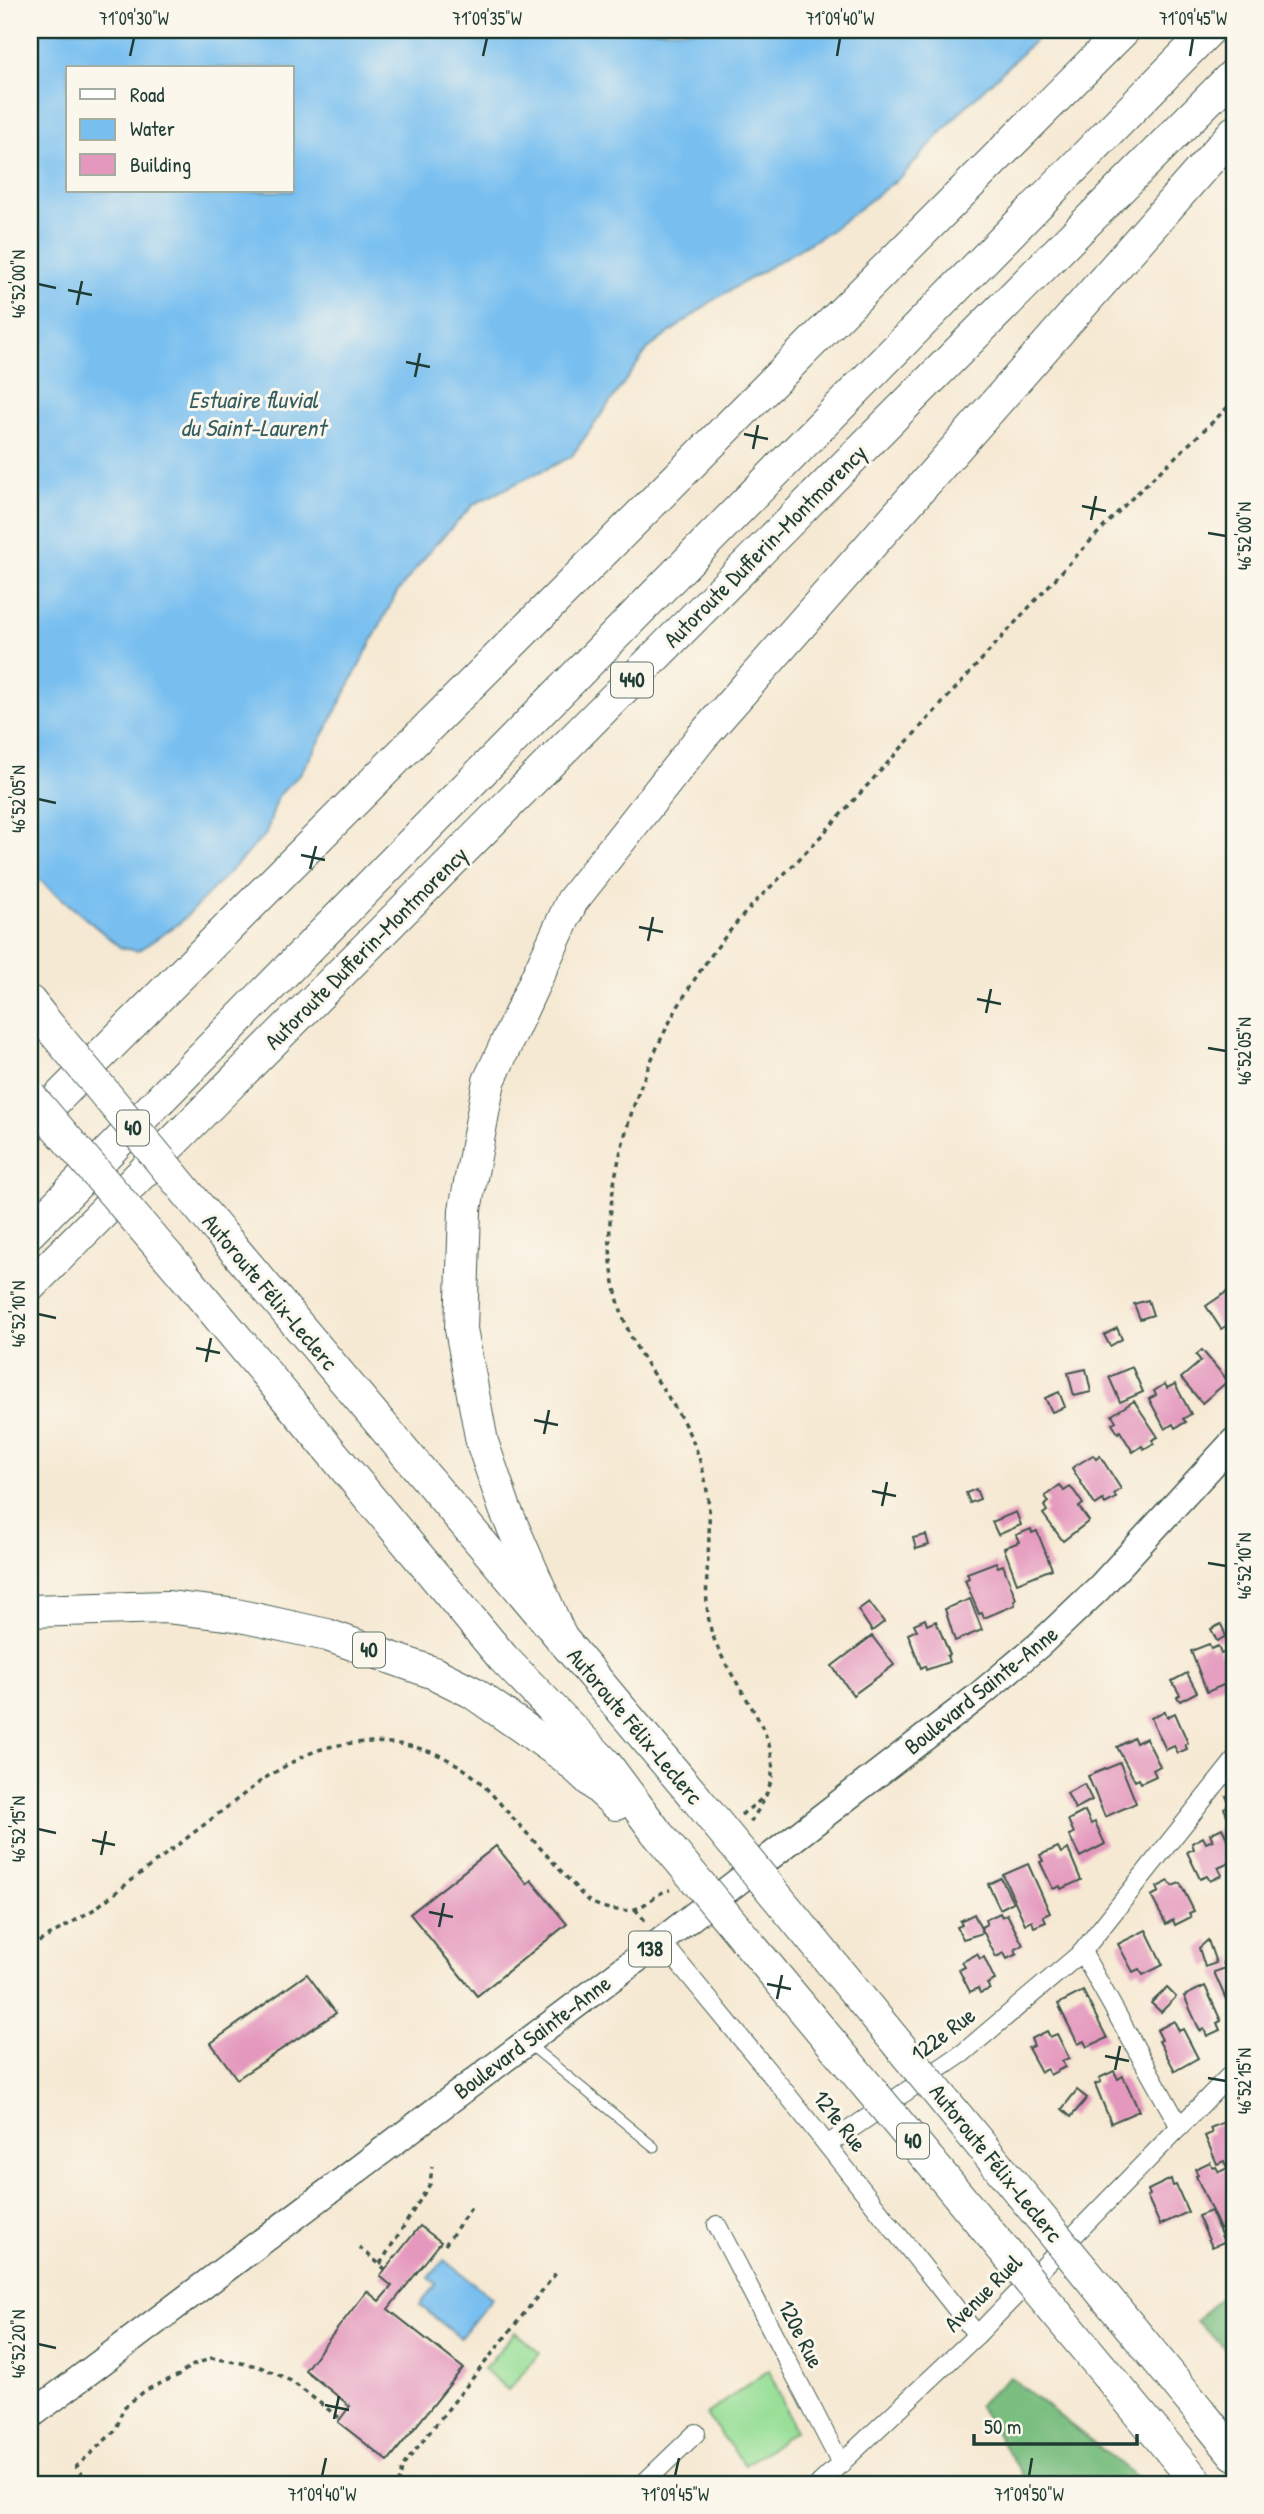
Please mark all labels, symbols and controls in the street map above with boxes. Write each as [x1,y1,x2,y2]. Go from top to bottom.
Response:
text: 71°09'30"W [99,6,169,31]
text: 71°09'35"W [452,6,522,31]
text: 71°09'40"W [806,6,874,31]
text: 71°09'45"W [1159,6,1227,31]
legend [66,66,294,192]
text: Road [130,80,164,109]
text: Water [130,114,175,143]
text: Building [130,150,191,179]
text: 46°52'00"N [6,250,31,318]
water label: Estuaire fluvial du Saint-Laurent [181,383,329,443]
street label: Autoroute Dufferin-Montmorency [656,437,873,654]
text: 46°52'00"N [1232,502,1257,570]
road number: 440 [611,662,653,698]
text: 46°52'05"N [6,765,31,833]
street label: Autoroute Dufferin-Montmorency [257,839,474,1056]
text: 46°52'05"N [1232,1017,1257,1085]
road number: 40 [117,1110,149,1146]
street label: Autoroute Félix-Leclerc [196,1207,345,1377]
text: 46°52'10"N [6,1281,31,1347]
text: 46°52'10"N [1232,1533,1257,1599]
street label: Boulevard Sainte-Anne [897,1618,1064,1761]
road number: 40 [353,1632,385,1668]
street label: Autoroute Félix-Leclerc [561,1641,710,1811]
text: 46°52'15"N [6,1796,31,1862]
road number: 138 [629,1932,671,1966]
street label: Boulevard Sainte-Anne [447,1967,617,2106]
street label: 122e Rue [904,1999,981,2068]
text: 46°52'15"N [1232,2048,1257,2114]
street label: Autoroute Félix-Leclerc [923,2077,1070,2249]
street label: 121e Rue [806,2083,874,2158]
road number: 40 [897,2124,929,2158]
street label: Avenue Ruel [937,2246,1029,2338]
street label: 120e Rue [771,2294,832,2373]
text: 46°52'20"N [6,2310,31,2378]
scale bar [974,2402,1136,2446]
text: 50 m [984,2412,1021,2441]
text: 71°09'40"W [288,2482,356,2507]
text: 71°09'45"W [641,2482,709,2507]
text: 71°09'50"W [994,2482,1064,2507]

